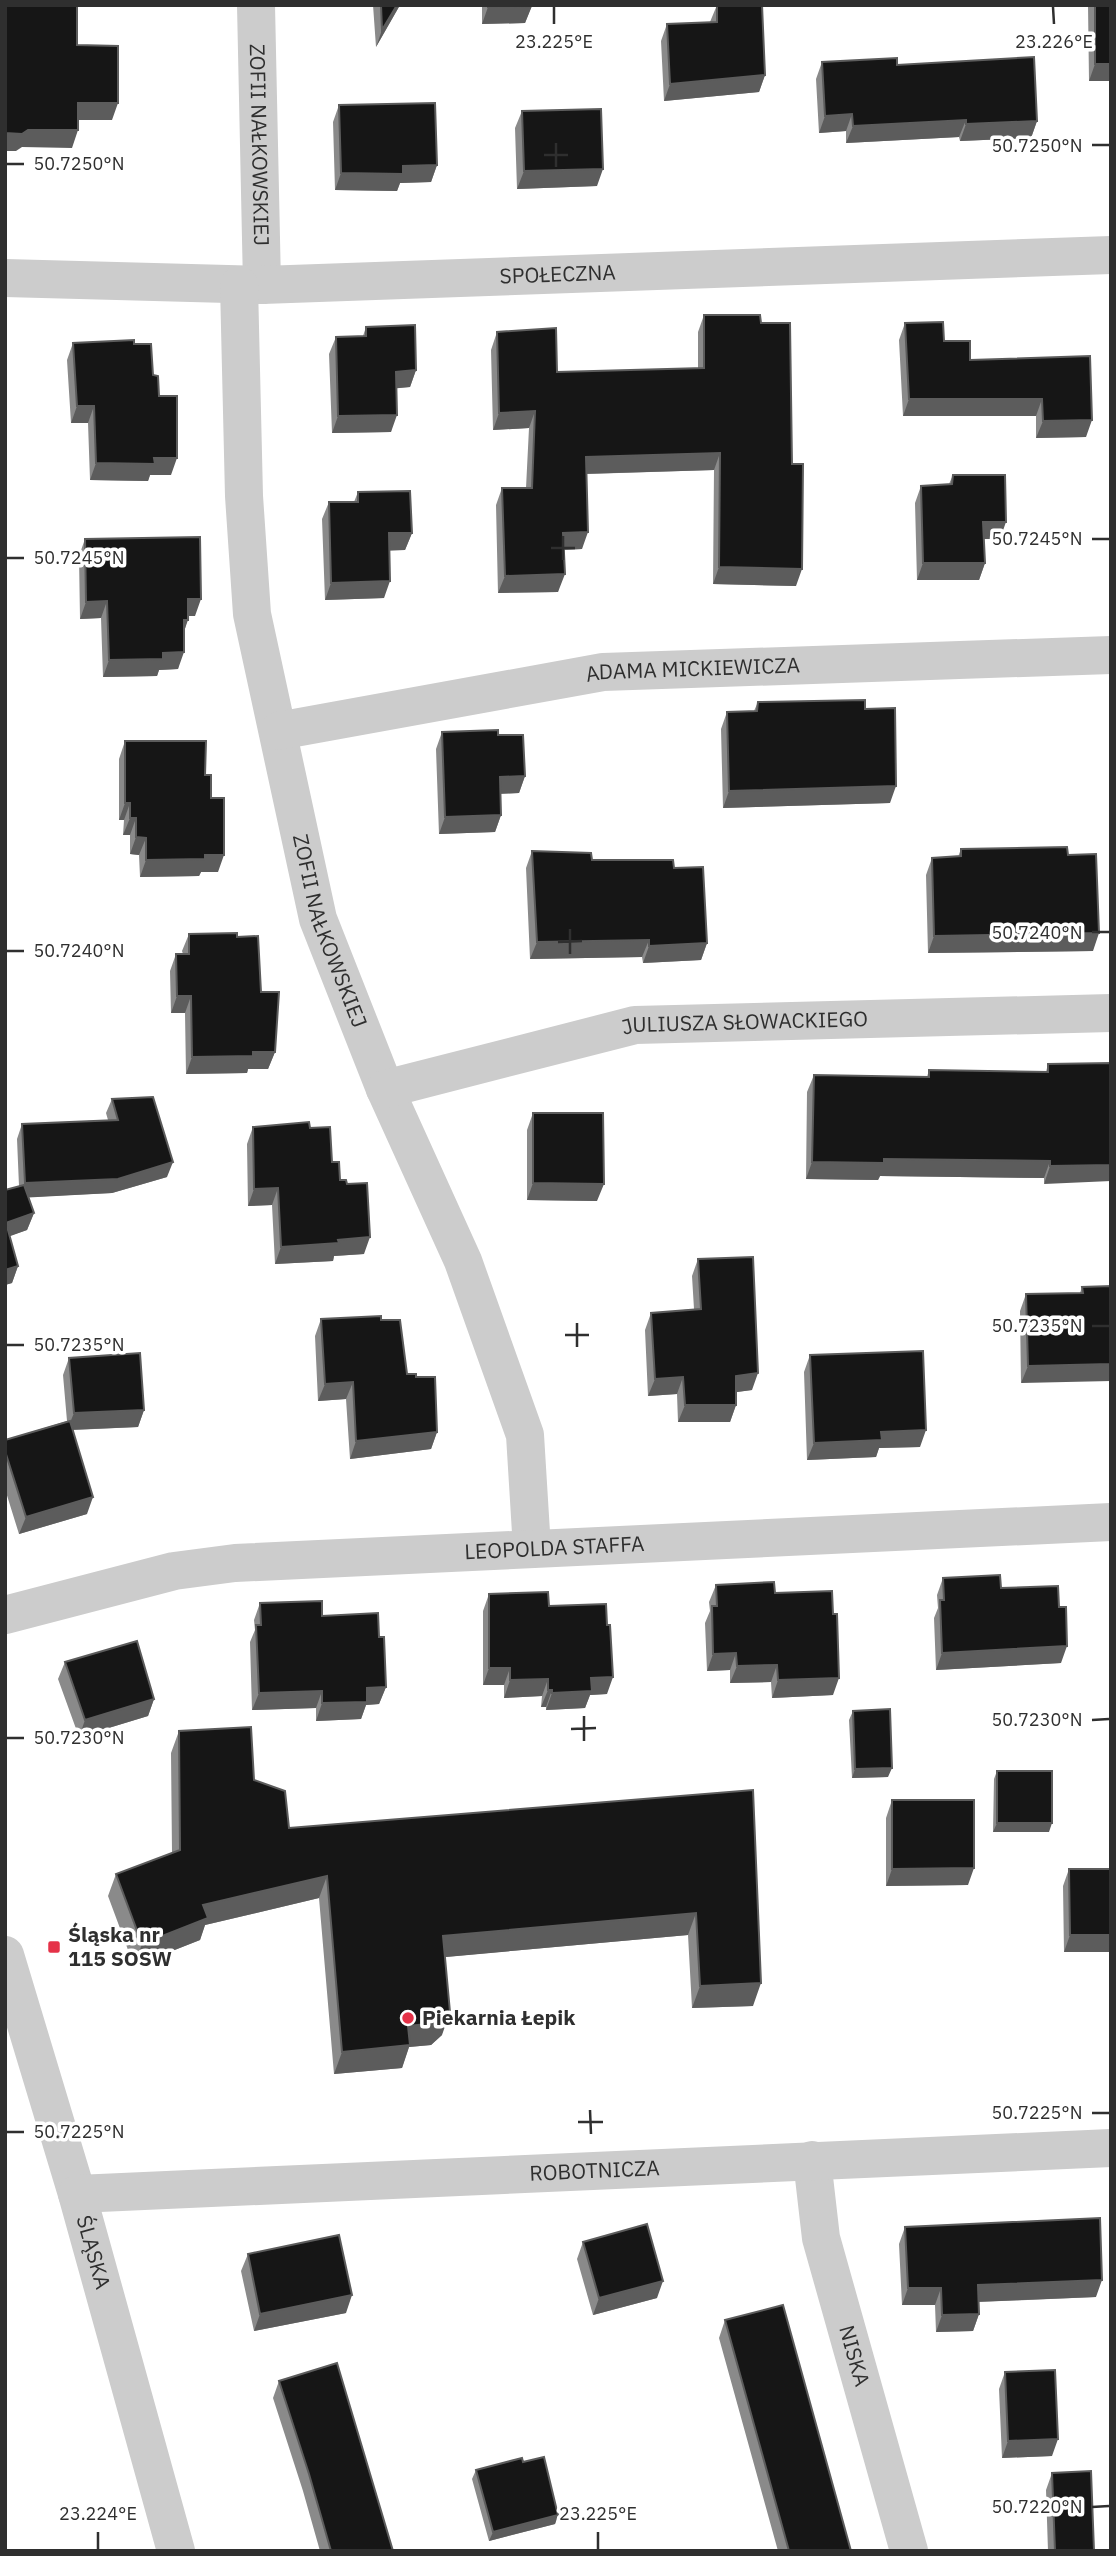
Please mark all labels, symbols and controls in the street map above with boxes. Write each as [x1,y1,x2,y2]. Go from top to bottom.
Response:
text: 23.225°E [515,30,593,53]
text: 23.226°E [1015,30,1093,53]
street label: ZOFII NAŁKOWSKIEJ [244,44,276,246]
text: 50.7250°N [992,134,1082,157]
text: 50.7250°N [34,152,124,175]
street label: SPOŁECZNA [499,258,616,290]
text: 50.7245°N [992,527,1082,550]
text: 50.7245°N [34,546,124,569]
street label: ADAMA MICKIEWICZA [583,650,800,688]
street label: ZOFII NAŁKOWSKIEJ [287,831,374,1031]
text: 50.7240°N [992,921,1082,944]
text: 50.7240°N [34,939,124,962]
street label: JULIUSZA SŁOWACKIEGO [618,1004,868,1041]
text: 50.7235°N [992,1314,1082,1337]
text: 50.7235°N [34,1333,124,1356]
street label: LEOPOLDA STAFFA [464,1529,645,1565]
text: 50.7230°N [992,1708,1082,1731]
text: 50.7230°N [34,1726,124,1749]
place label: Śląska nr 115 SOSW [68,1920,172,1972]
marker: Śląska nr 115 SOSW [46,1939,62,1955]
place label: Piekarnia Łepik [422,2003,576,2031]
marker: Piekarnia Łepik [400,2010,416,2026]
text: 50.7225°N [992,2101,1082,2124]
text: 50.7225°N [34,2120,124,2143]
street label: ROBOTNICZA [529,2153,660,2187]
street label: ŚLĄSKA [71,2212,118,2292]
street label: NISKA [833,2322,877,2389]
text: 50.7220°N [992,2495,1082,2518]
text: 23.224°E [59,2502,137,2525]
text: 23.225°E [559,2502,637,2525]

